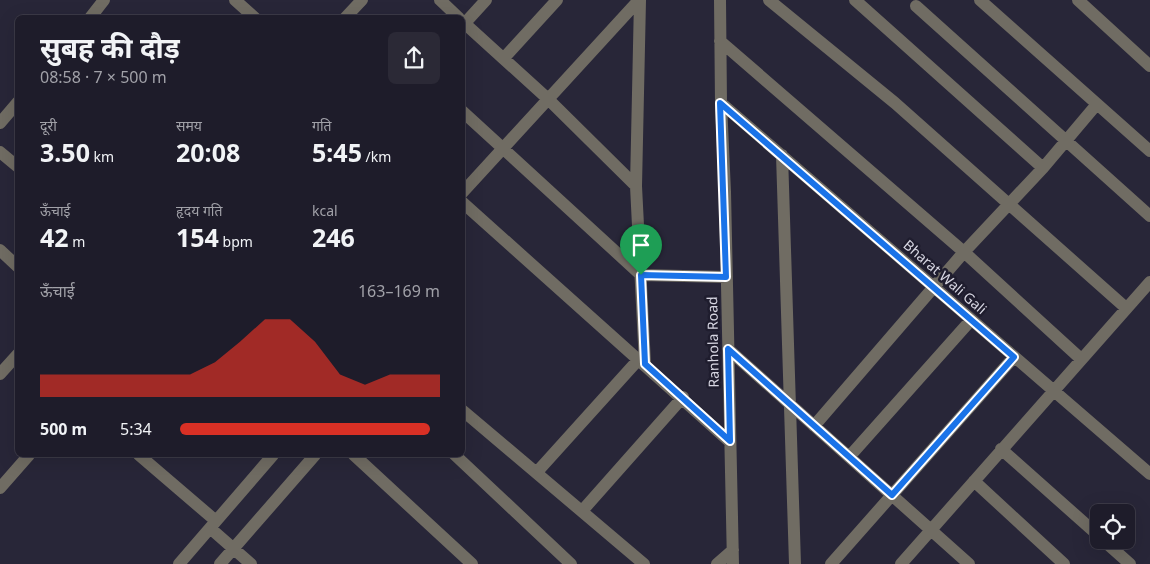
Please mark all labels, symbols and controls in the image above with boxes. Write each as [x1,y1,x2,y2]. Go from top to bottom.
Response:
text: सुबह की दौड़ [40,28,180,66]
button: share [388,32,440,84]
text: 08:58 · 7 × 500 m [40,66,167,88]
text: दूरी [40,116,57,135]
text: समय [176,116,202,135]
text: गति [312,116,332,135]
text: 3.50 [40,135,90,169]
text: 20:08 [176,135,240,169]
text: 5:45 [312,135,362,169]
text: km [90,147,114,166]
text: /km [362,147,391,166]
text: ऊँचाई [40,201,70,220]
text: हृदय गति [176,201,222,220]
text: kcal [312,201,338,220]
text: 42 [40,220,69,254]
text: 154 [176,220,219,254]
text: 246 [312,220,355,254]
pin [620,224,662,275]
icon: arrive [627,231,655,259]
text: m [69,232,85,251]
text: bpm [219,232,253,251]
street label: Bharat Wali Gali [900,235,991,318]
text: ऊँचाई [40,280,75,302]
text: 163–169 m [358,280,440,302]
street label: Ranhola Road [702,296,723,388]
text: 500 m [40,418,87,440]
text: 5:34 [120,418,152,440]
map controls [1090,504,1135,549]
button: locate [1090,504,1135,549]

